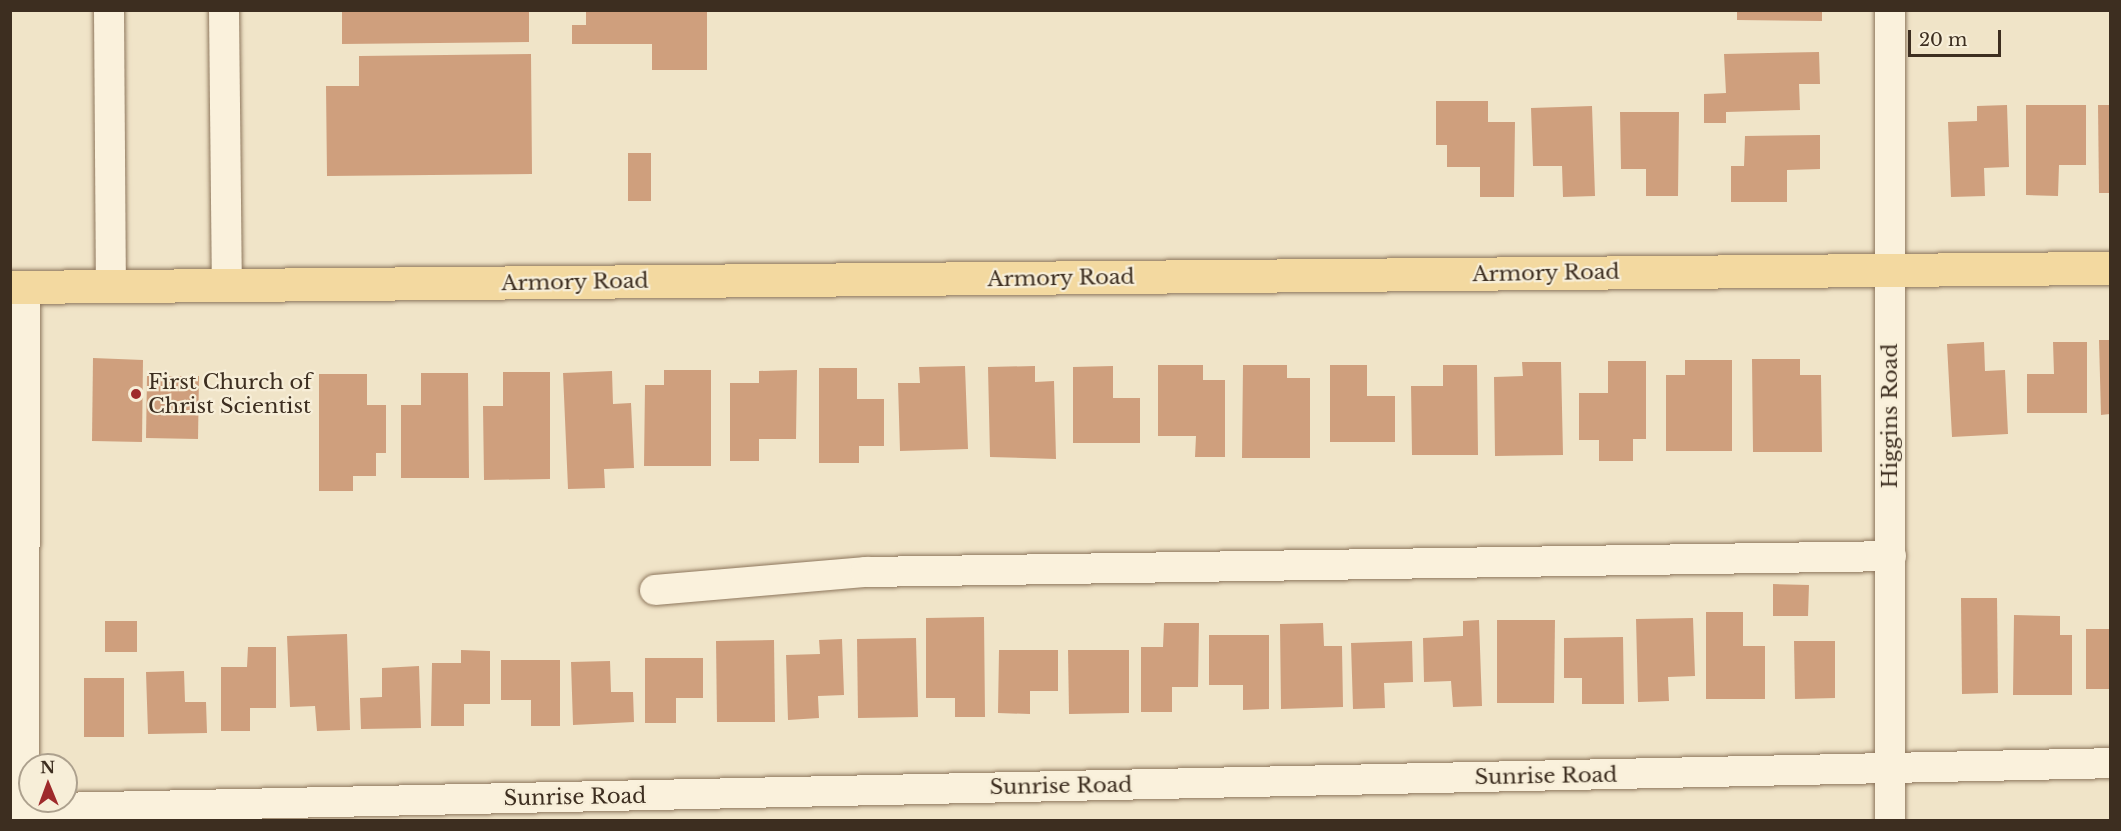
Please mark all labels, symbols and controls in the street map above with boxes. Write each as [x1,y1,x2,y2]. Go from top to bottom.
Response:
scale bar [1911,18,2004,56]
text: 20 m [1919,29,1967,51]
street label: Armory Road [1472,259,1620,287]
street label: Armory Road [987,264,1135,292]
street label: Armory Road [501,268,649,296]
street label: Higgins Road [1877,344,1903,488]
place label: First Church of Christ Scientist [148,369,312,419]
marker: First Church of Christ Scientist [129,387,143,401]
north arrow [18,753,78,813]
text: N [40,757,55,777]
street label: Sunrise Road [1474,762,1618,790]
street label: Sunrise Road [989,772,1133,800]
street label: Sunrise Road [503,783,647,811]

